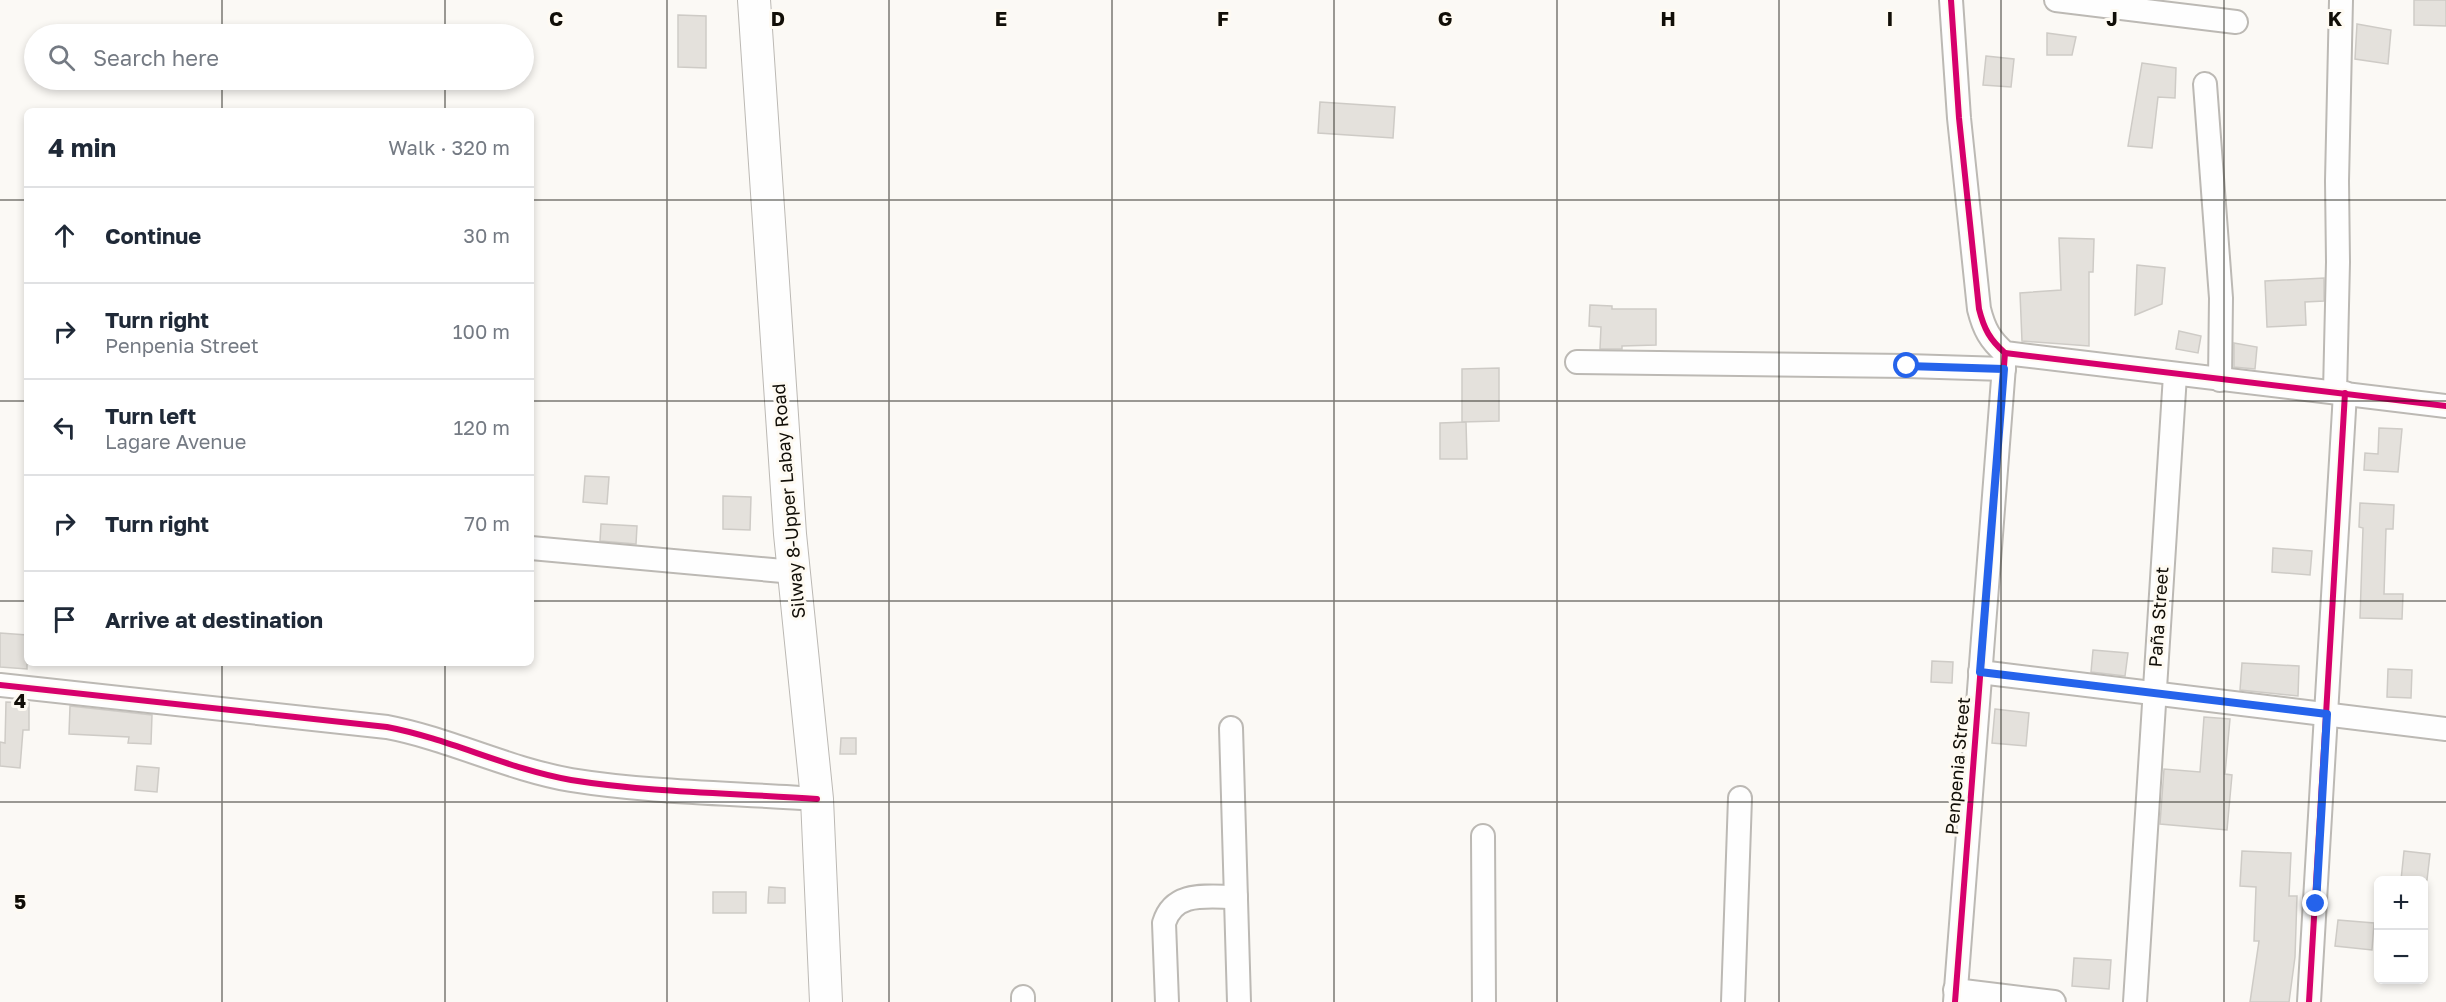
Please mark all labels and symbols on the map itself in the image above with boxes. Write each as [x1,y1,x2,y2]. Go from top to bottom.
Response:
text: C [549,6,563,30]
text: D [771,6,785,30]
text: E [995,6,1007,30]
text: F [1217,6,1229,30]
text: G [1438,6,1452,30]
text: H [1660,6,1676,30]
text: I [1887,6,1893,30]
text: J [2106,6,2118,30]
text: K [2328,6,2343,30]
route start [1893,352,1919,378]
street label: Silway 8-Upper Labay Road [767,383,809,619]
street label: Paña Street [2144,566,2172,668]
text: 4 [14,688,26,712]
street label: Penpenia Street [1940,696,1974,836]
text: 5 [14,889,26,913]
route end [2302,890,2328,916]

